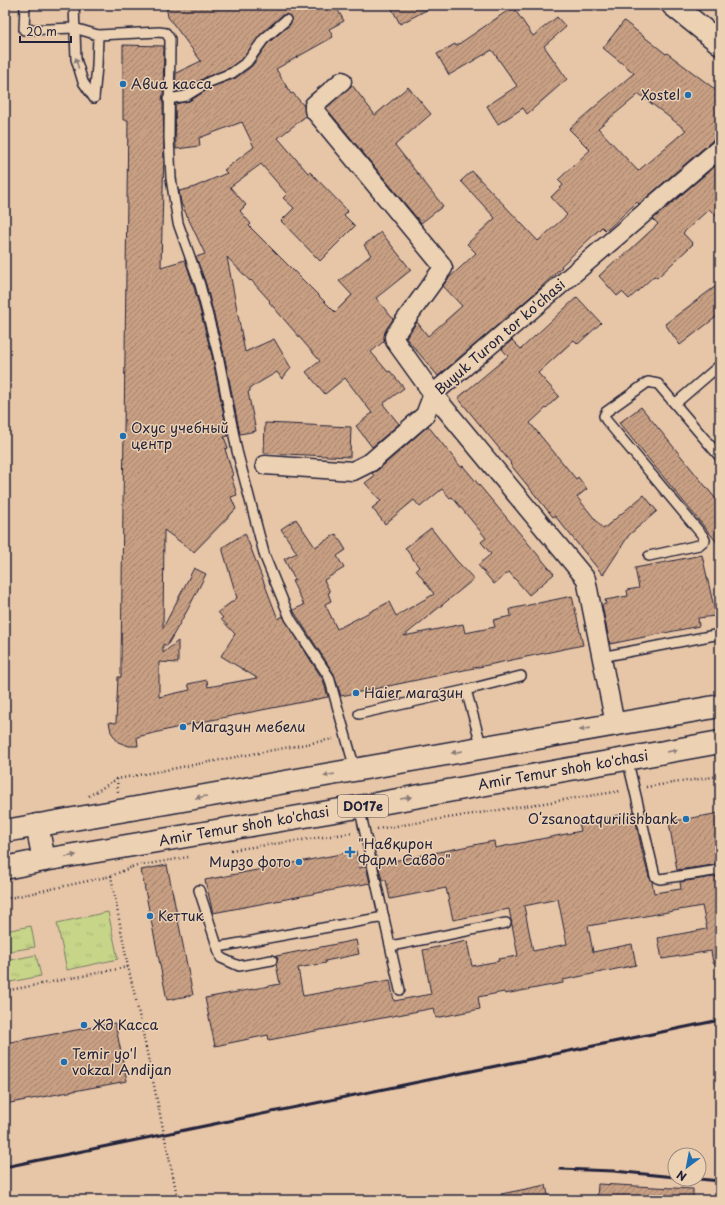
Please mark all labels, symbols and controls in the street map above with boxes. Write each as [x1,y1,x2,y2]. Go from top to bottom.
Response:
scale bar [20,18,71,44]
text: 20 m [26,22,57,40]
one-way arrow [74,56,80,69]
place label: Авиа касса [131,73,212,94]
marker: Авиа касса [118,79,128,89]
place label: Xostel [641,84,680,105]
marker: Xostel [683,90,693,100]
street label: Buyuk Turon tor ko'chasi [430,274,570,399]
place label: Охус учебный центр [131,417,229,454]
marker: Охус учебный центр [118,431,128,441]
place label: Haier магазин [364,682,463,703]
marker: Haier магазин [351,688,361,698]
place label: Магазин мебели [191,716,306,737]
marker: Магазин мебели [178,722,188,732]
one-way arrow [579,727,591,733]
street label: Amir Temur shoh ko'chasi [476,744,650,795]
one-way arrow [666,747,678,753]
one-way arrow [451,750,463,756]
one-way arrow [323,772,335,778]
one-way arrow [195,794,207,800]
road number: D017e [338,795,388,817]
one-way arrow [400,795,412,801]
street label: Amir Temur shoh ko'chasi [157,800,331,851]
place label: Oʻzsanoatqurilishbank [528,808,678,829]
marker: Oʻzsanoatqurilishbank [681,814,691,824]
place label: "Навқирон Фарм Савдо" [358,833,451,870]
marker: "Навқирон Фарм Савдо" [345,847,355,857]
place label: Мирзо фото [209,851,291,872]
one-way arrow [65,852,77,858]
marker: Мирзо фото [294,857,304,867]
place label: Кеттик [158,905,204,926]
marker: Кеттик [145,911,155,921]
place label: Жд Касса [92,1014,159,1035]
marker: Жд Касса [79,1020,89,1030]
place label: Temir yo'l vokzal Andijan [72,1043,172,1080]
marker: Temir yo'l vokzal Andijan [59,1057,69,1067]
north arrow [667,1147,707,1187]
text: N [673,1166,690,1185]

